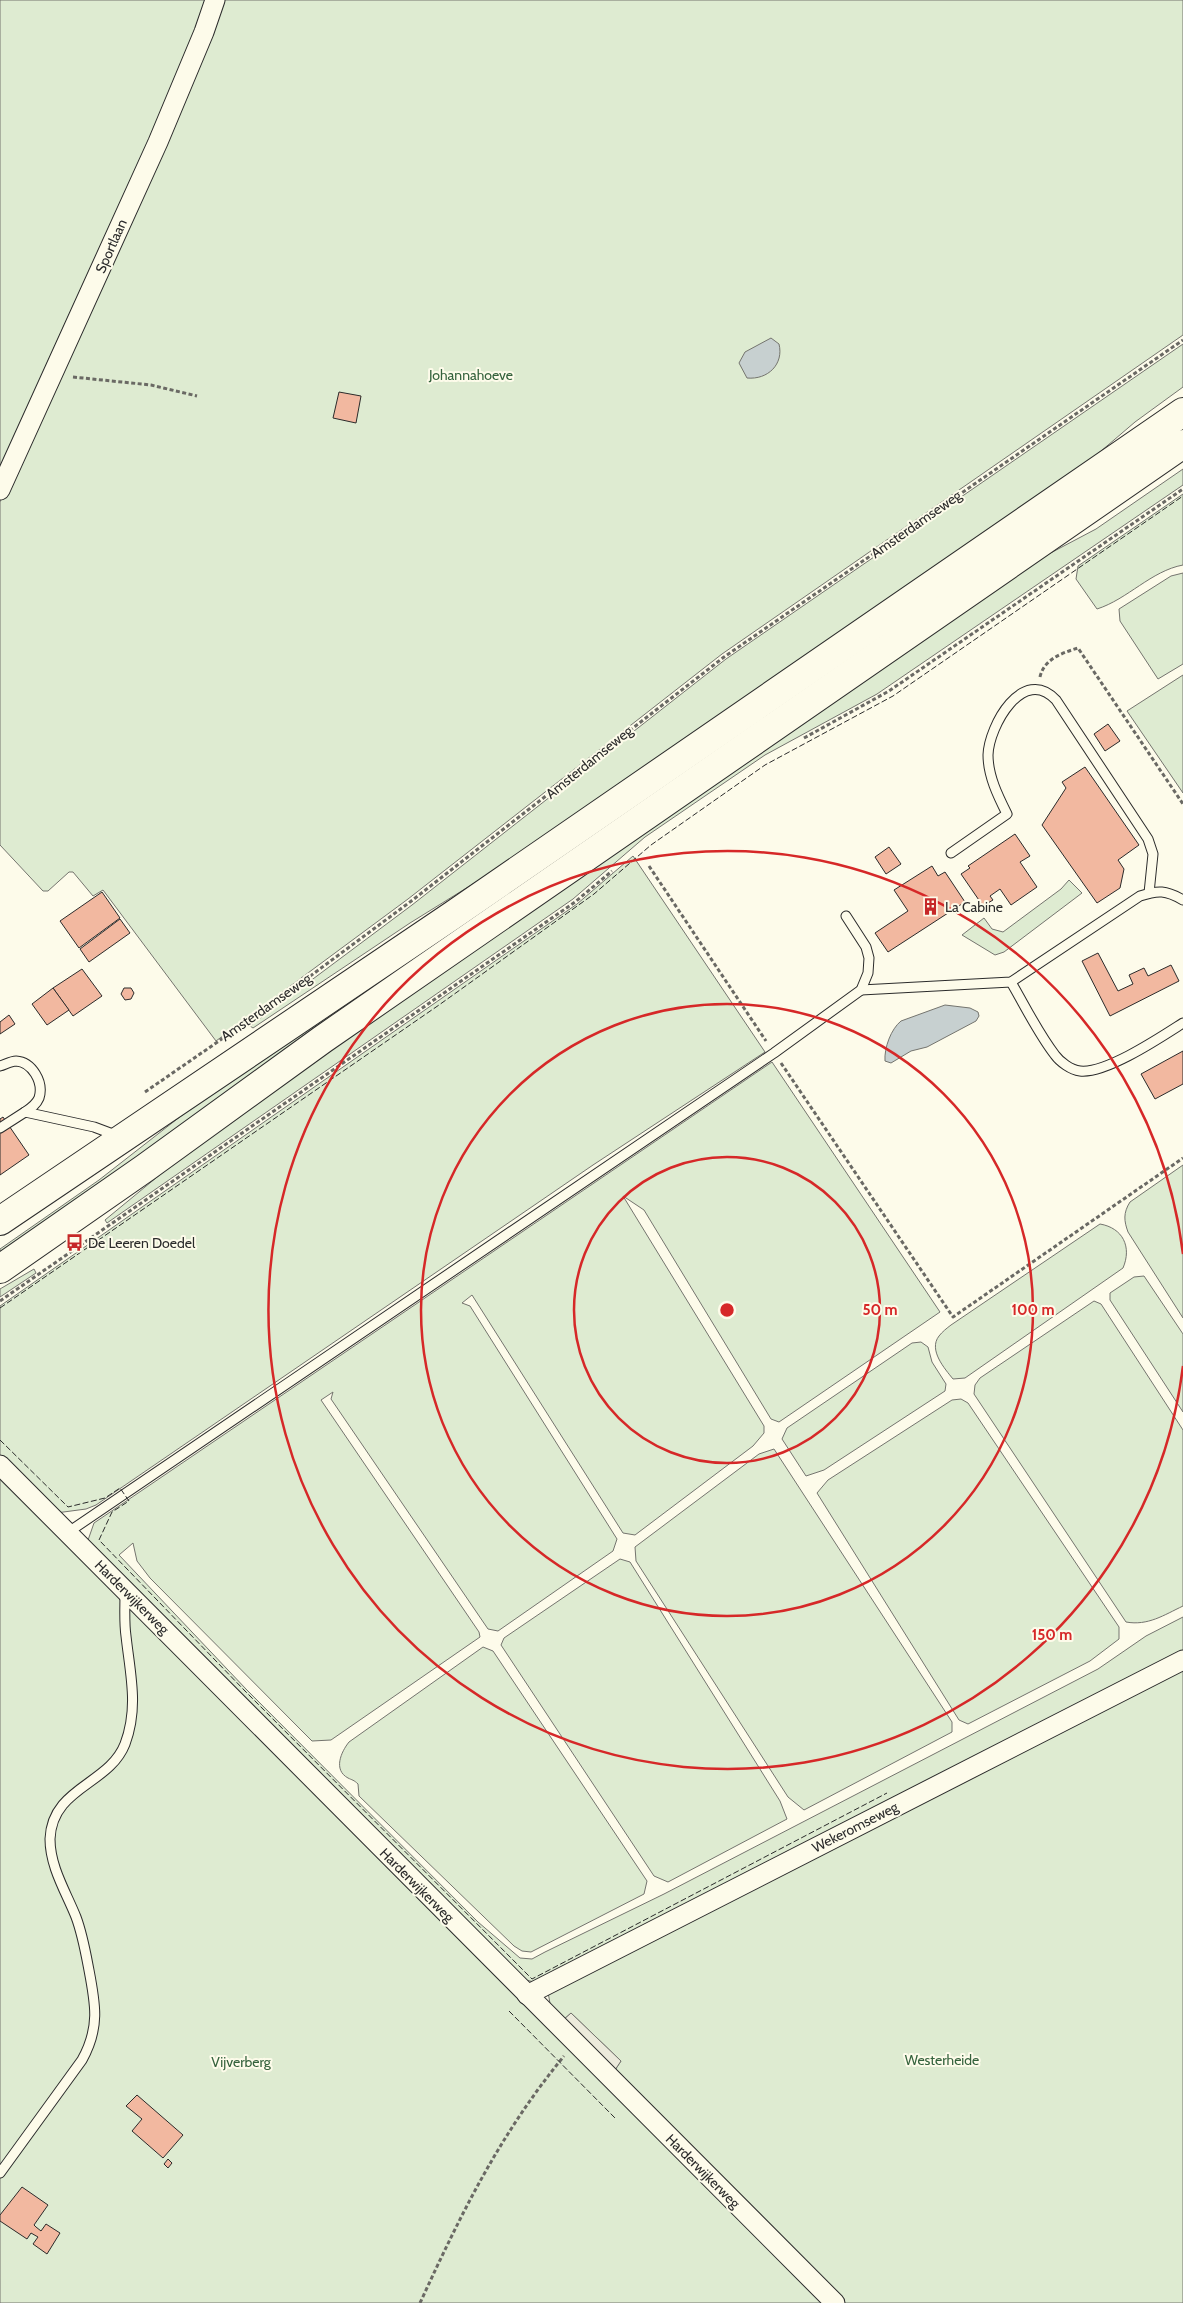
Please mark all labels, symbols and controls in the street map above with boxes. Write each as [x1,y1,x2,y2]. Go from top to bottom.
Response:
street label: Sportlaan [91,216,131,276]
park label: Johannahoeve [428,366,513,384]
street label: Amsterdamseweg [867,485,966,562]
street label: Amsterdamseweg [542,721,637,803]
building icon: La Cabine [921,897,941,917]
place label: La Cabine [945,898,1003,916]
street label: Amsterdamseweg [217,968,316,1045]
bus stop icon: De Leeren Doedel [64,1233,84,1253]
place label: De Leeren Doedel [88,1234,196,1252]
centre of rings [718,1301,736,1319]
text: 50 m [862,1301,898,1319]
text: 100 m [1011,1301,1055,1319]
street label: Harderwijkerweg [91,1556,174,1639]
text: 150 m [1032,1626,1072,1644]
street label: Wekeromseweg [809,1797,902,1856]
street label: Harderwijkerweg [376,1844,459,1927]
park label: Westerheide [905,2051,979,2069]
park label: Vijverberg [211,2053,272,2071]
street label: Harderwijkerweg [662,2130,745,2213]

